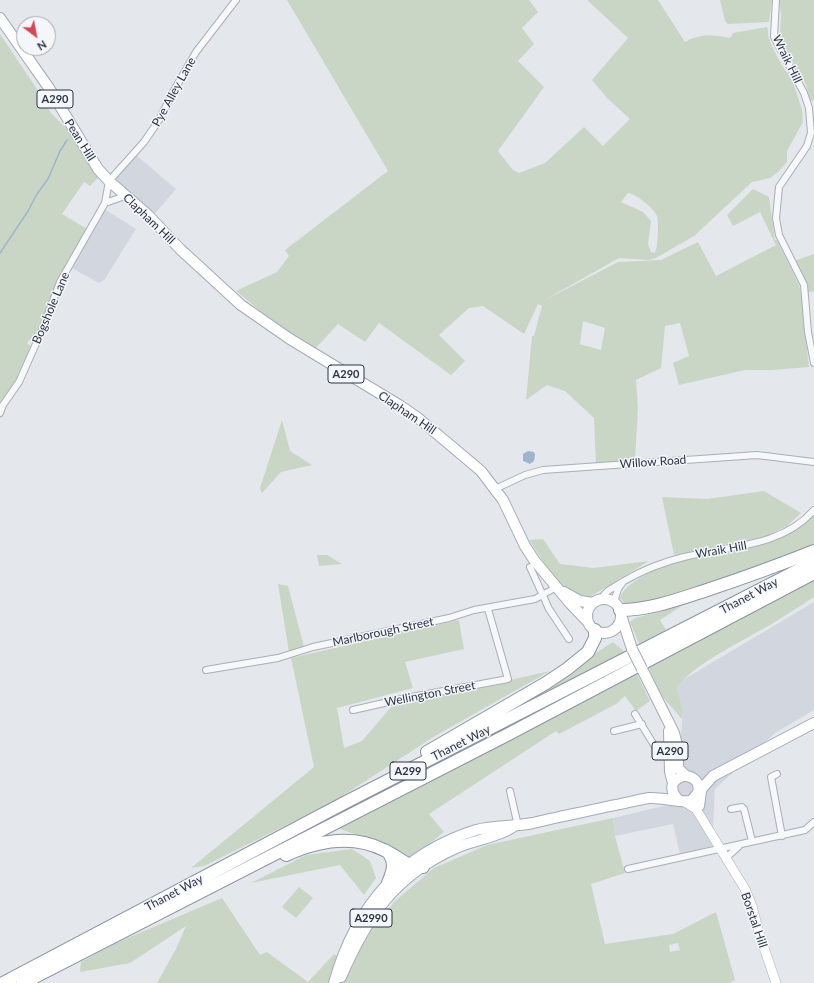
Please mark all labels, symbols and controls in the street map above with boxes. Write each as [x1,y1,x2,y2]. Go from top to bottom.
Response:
north arrow [16,16,56,56]
street label: Wraik Hill [769,33,805,85]
text: N [35,38,49,54]
street label: Pye Alley Lane [149,55,199,129]
road number: A290 [37,90,73,108]
street label: Pean Hill [62,116,98,164]
street label: Clapham Hill [120,191,178,247]
street label: Bogshole Lane [29,270,73,346]
road number: A290 [328,365,364,383]
street label: Clapham Hill [375,388,439,438]
street label: Willow Road [619,452,687,472]
street label: Wraik Hill [694,538,748,562]
street label: Thanet Way [717,575,781,617]
street label: Marlborough Street [331,614,435,650]
street label: Wellington Street [383,678,477,710]
street label: Thanet Way [429,722,493,764]
road number: A290 [652,742,688,760]
road number: A299 [390,762,426,780]
street label: Thanet Way [142,872,206,914]
street label: Borstal Hill [738,890,770,950]
road number: A2990 [350,909,392,927]

